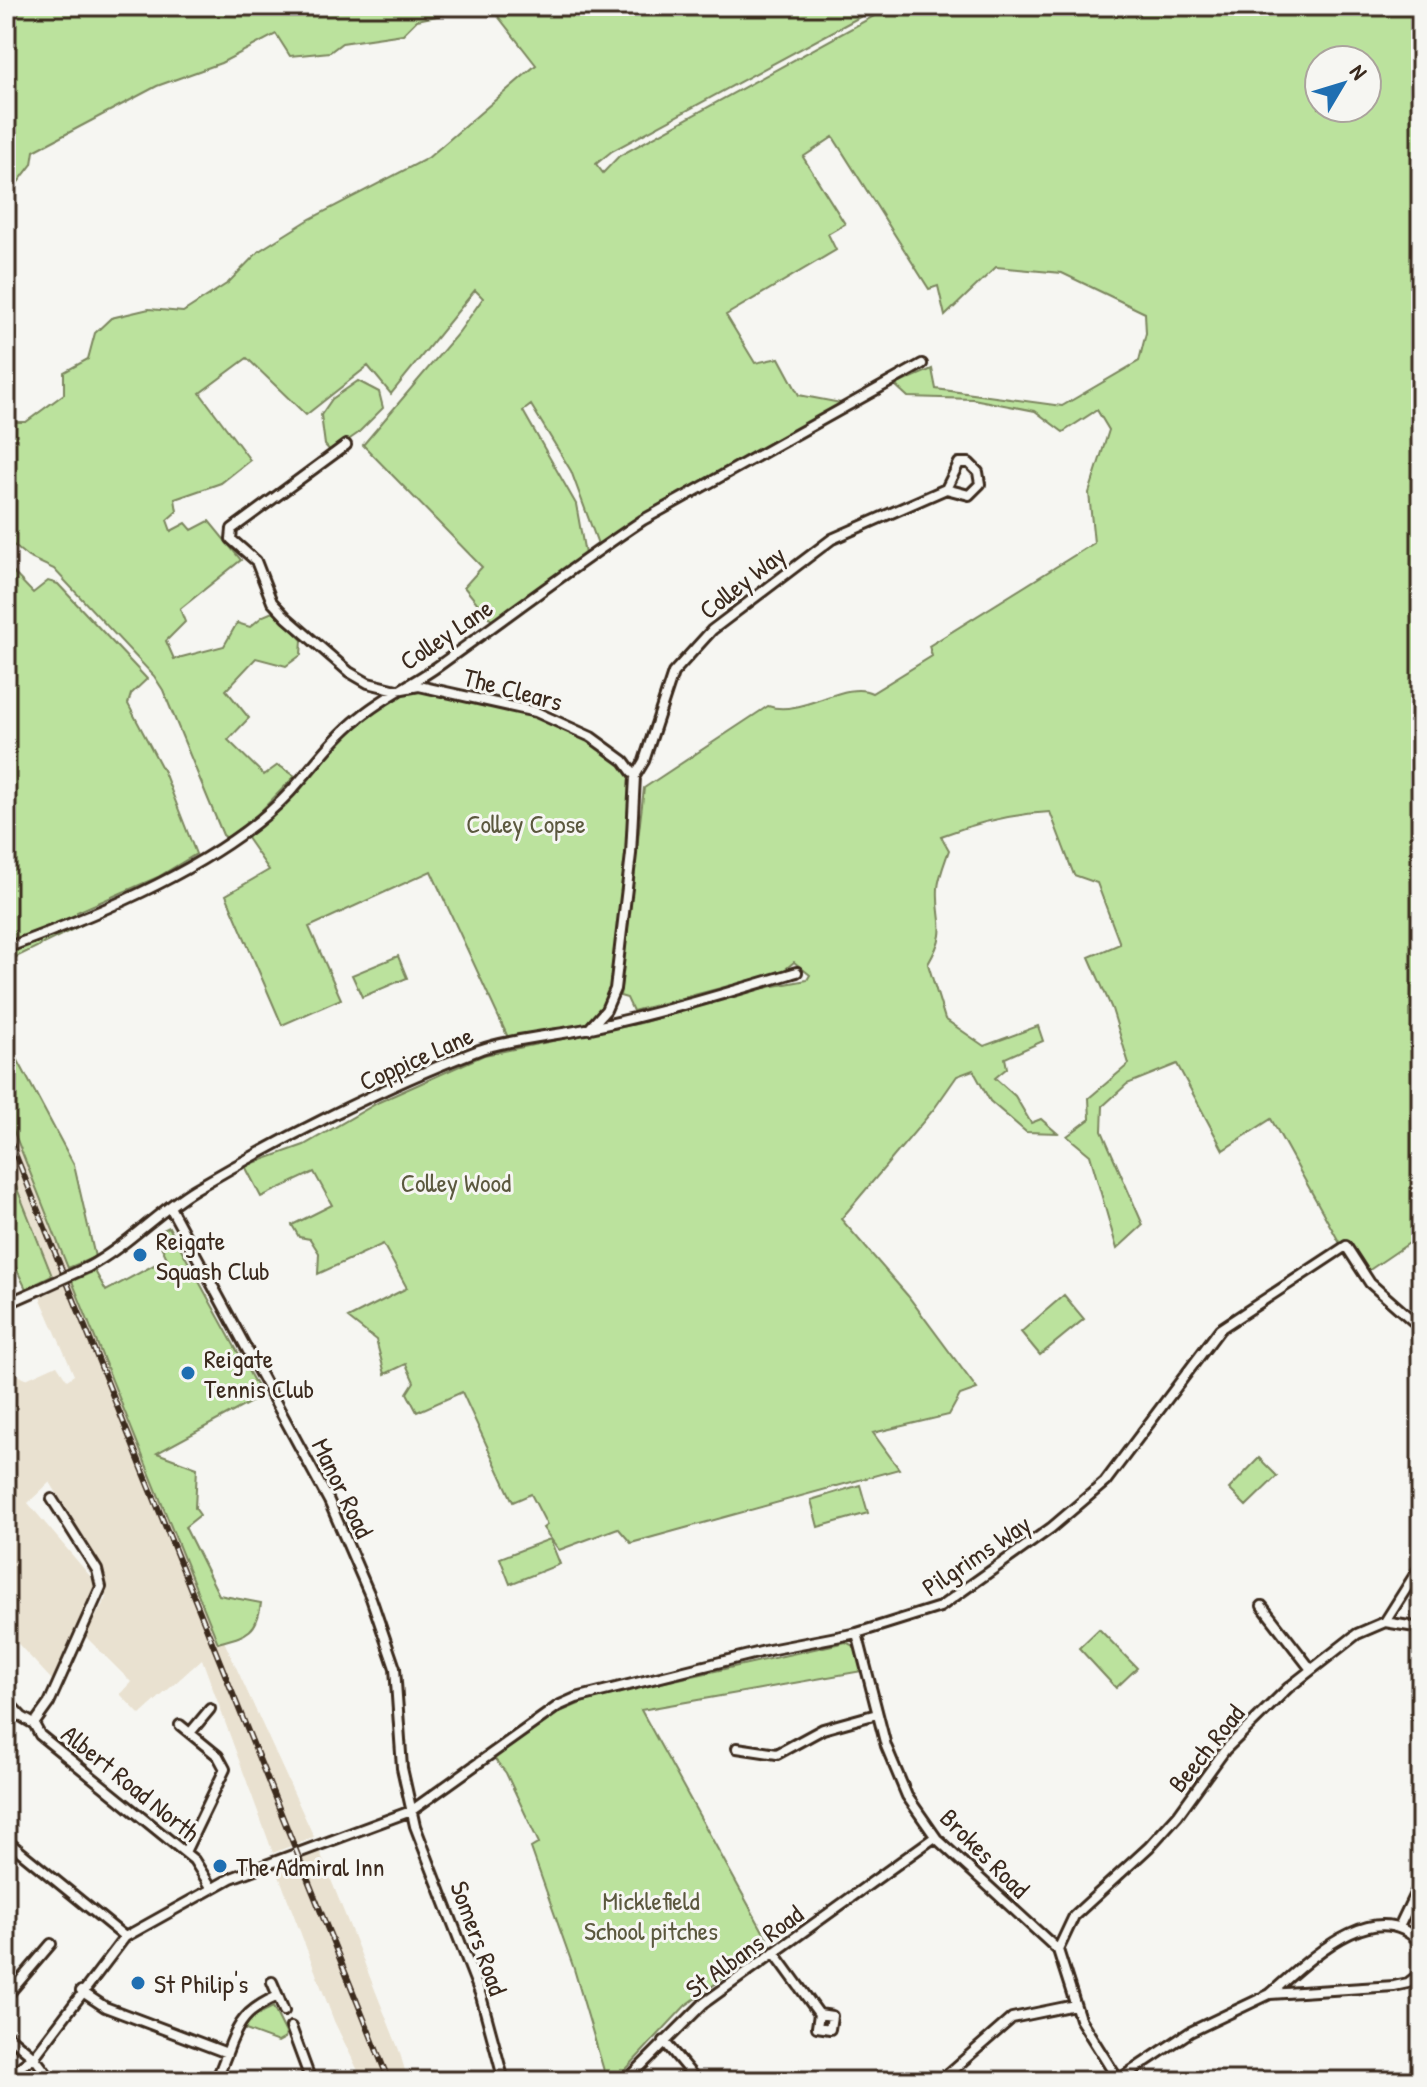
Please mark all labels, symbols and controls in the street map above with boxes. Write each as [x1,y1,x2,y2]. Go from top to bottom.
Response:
north arrow [1303,44,1383,124]
text: N [1343,58,1374,86]
street label: Colley Way [692,537,792,627]
street label: Colley Lane [393,590,499,678]
street label: The Clears [460,659,566,719]
park label: Colley Copse [466,806,586,841]
street label: Coppice Lane [354,1017,478,1099]
park label: Colley Wood [401,1165,511,1200]
place label: Reigate Squash Club [156,1223,270,1288]
marker: Reigate Squash Club [131,1246,149,1264]
place label: Reigate Tennis Club [204,1341,314,1406]
marker: Reigate Tennis Club [179,1364,197,1382]
street label: Manor Road [304,1432,382,1544]
street label: Pilgrims Way [915,1506,1037,1604]
street label: Beech Road [1160,1697,1252,1799]
street label: Albert Road North [55,1716,207,1850]
street label: Brokes Road [933,1801,1037,1905]
place label: The Admiral Inn [236,1849,384,1884]
marker: The Admiral Inn [211,1857,229,1875]
street label: Somers Road [442,1876,516,2000]
park label: Micklefield School pitches [584,1883,718,1948]
street label: St Albans Road [678,1896,810,2006]
place label: St Philip's [154,1966,248,2001]
marker: St Philip's [129,1974,147,1992]

